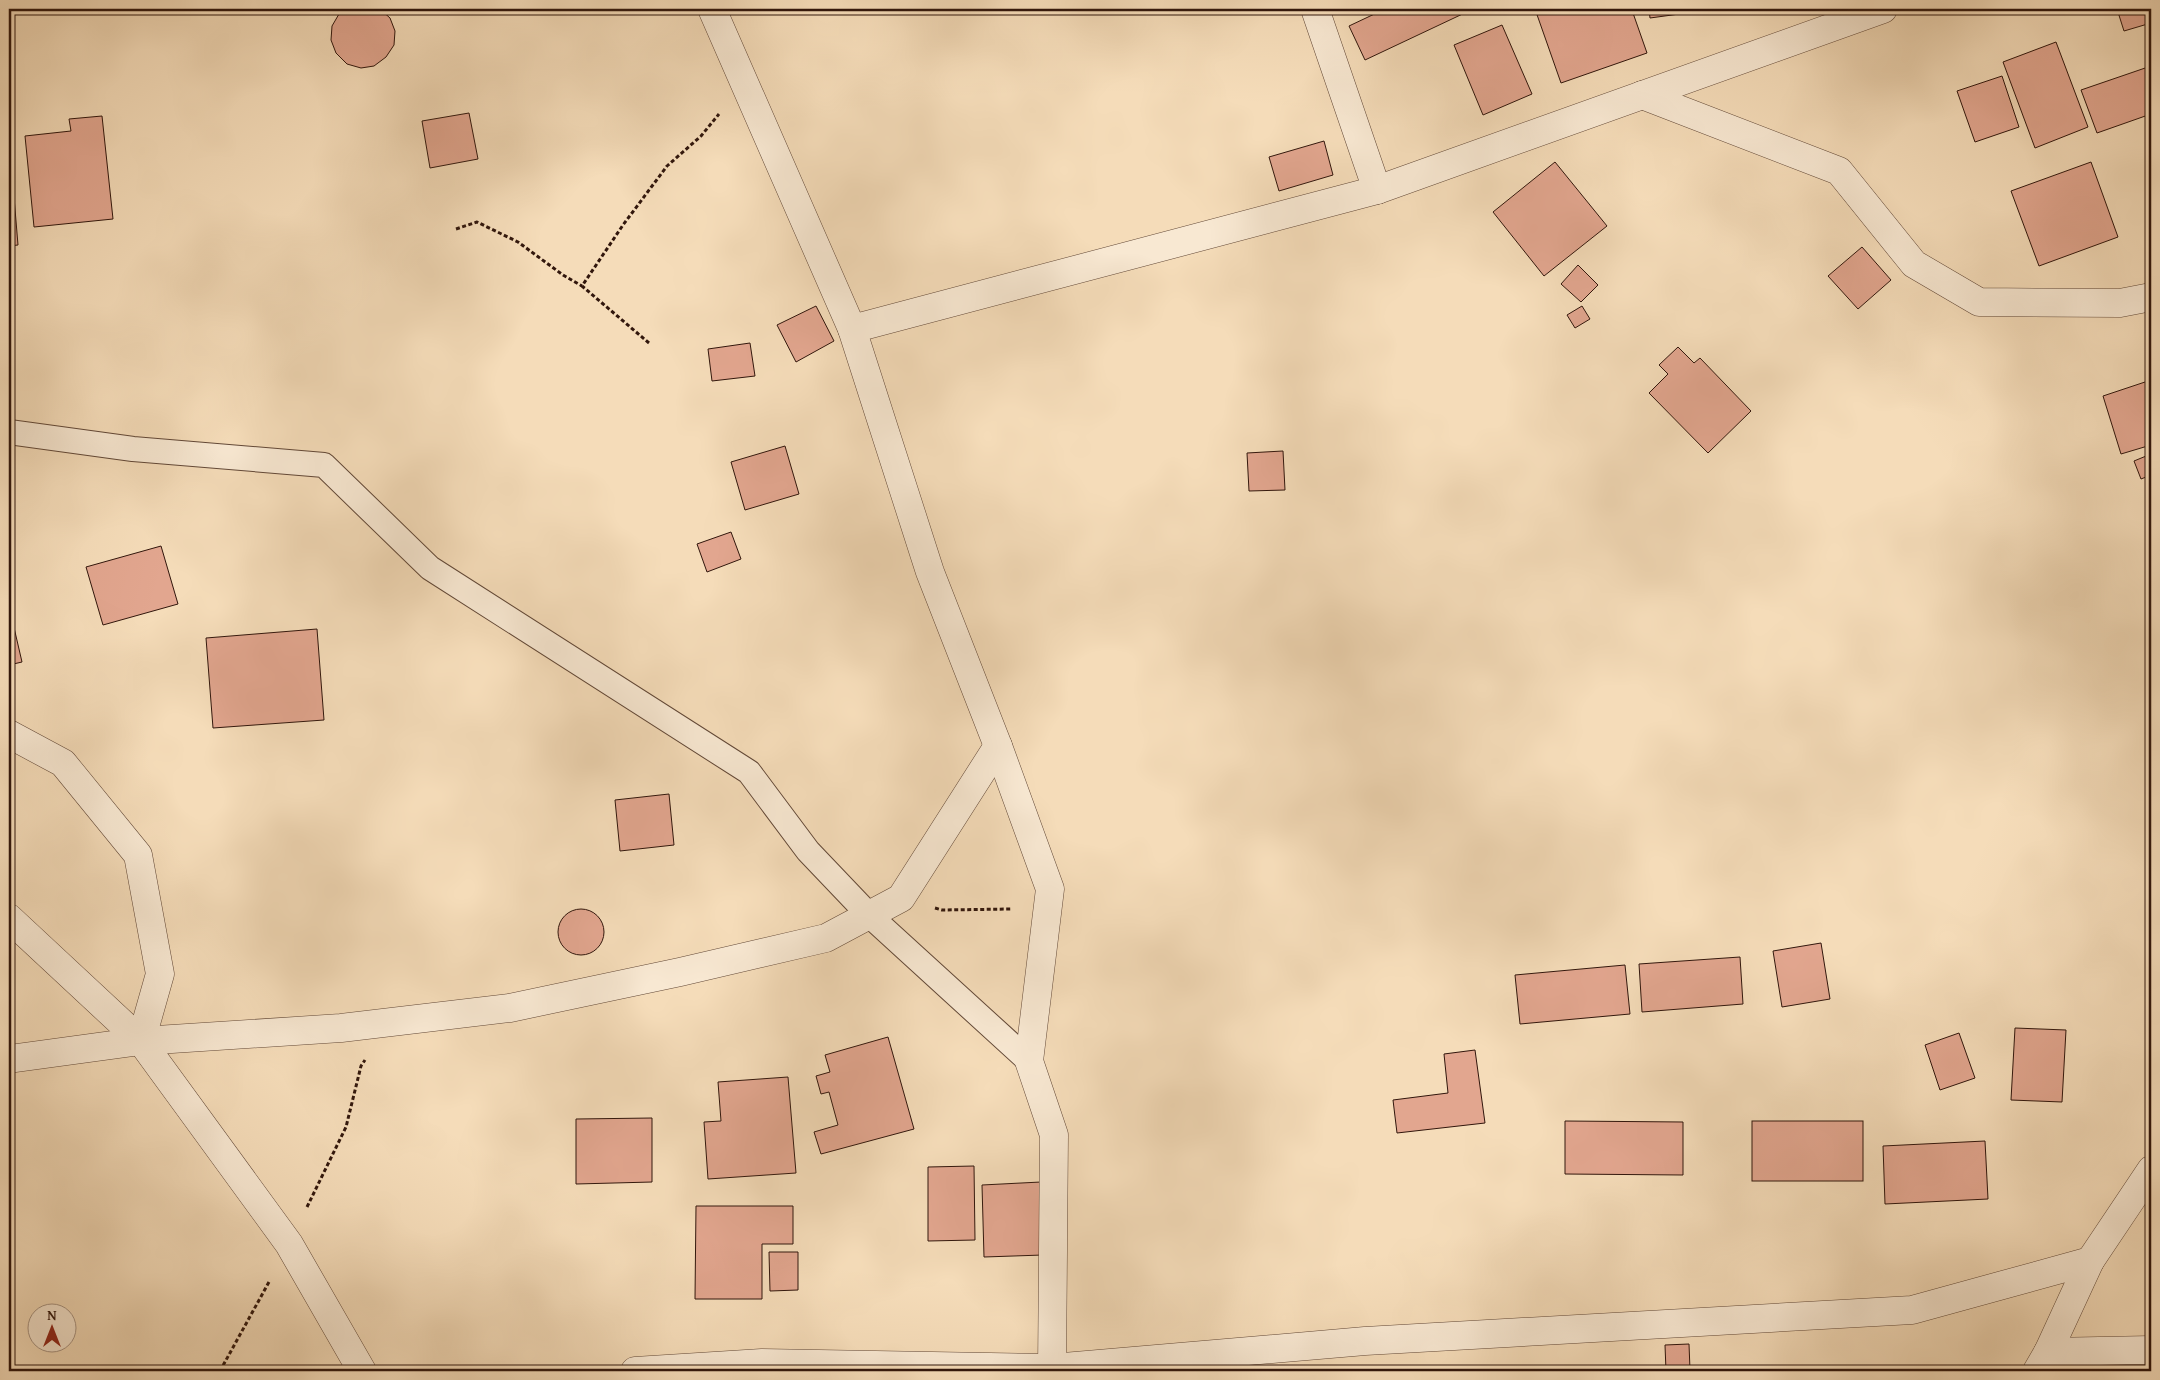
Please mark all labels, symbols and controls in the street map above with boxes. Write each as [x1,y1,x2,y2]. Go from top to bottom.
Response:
north arrow [28,1302,78,1352]
text: N [47,1305,57,1325]

